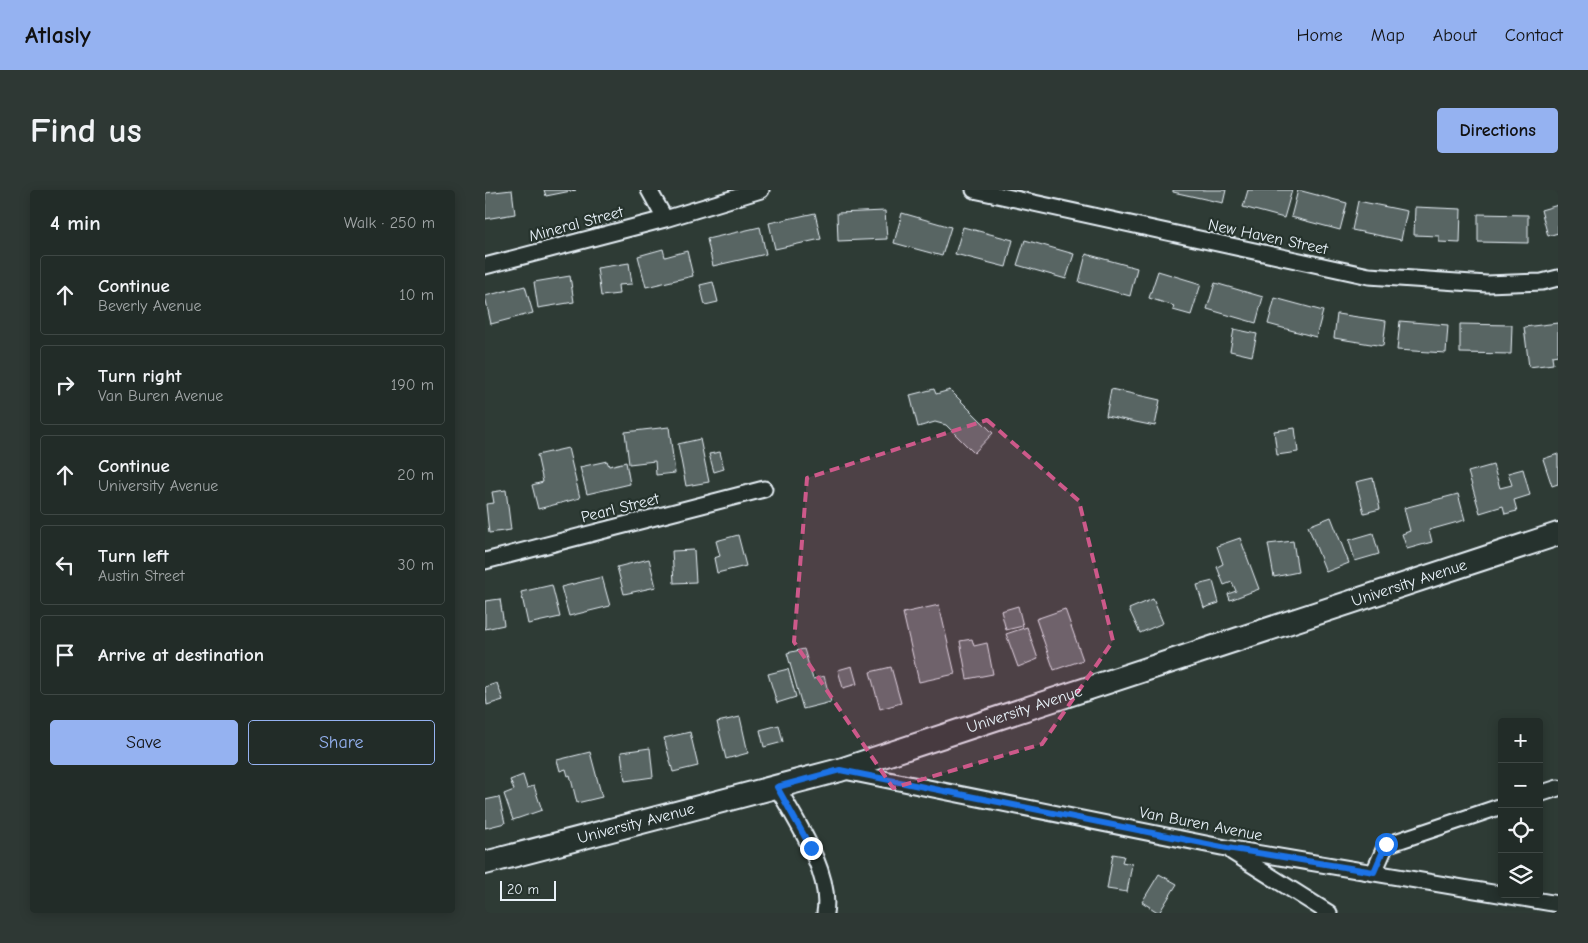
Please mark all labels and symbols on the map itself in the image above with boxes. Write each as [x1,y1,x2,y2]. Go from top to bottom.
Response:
street label: Mineral Street [527,203,626,245]
street label: New Haven Street [1207,216,1330,259]
street label: Pearl Street [579,490,661,526]
street label: University Avenue [1349,556,1469,610]
street label: University Avenue [964,682,1084,737]
street label: University Avenue [575,799,696,847]
street label: Van Buren Avenue [1138,803,1264,845]
route start [1375,833,1398,856]
route end [800,837,823,860]
scale bar [500,878,556,901]

